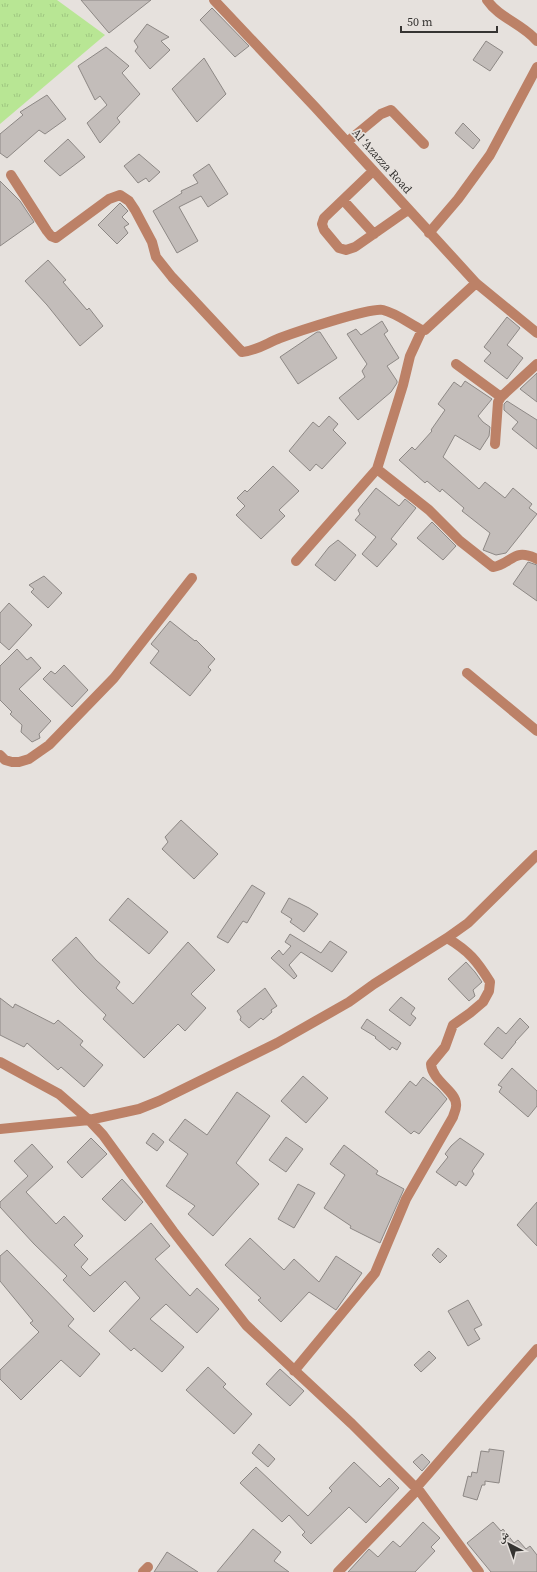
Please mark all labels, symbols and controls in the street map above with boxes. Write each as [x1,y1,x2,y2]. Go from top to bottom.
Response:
scale bar [401,8,497,34]
text: 50 m [407,14,433,30]
street label: Al ‘Azazza Road [348,125,416,197]
north arrow [489,1524,529,1564]
text: ش [493,1527,512,1546]

